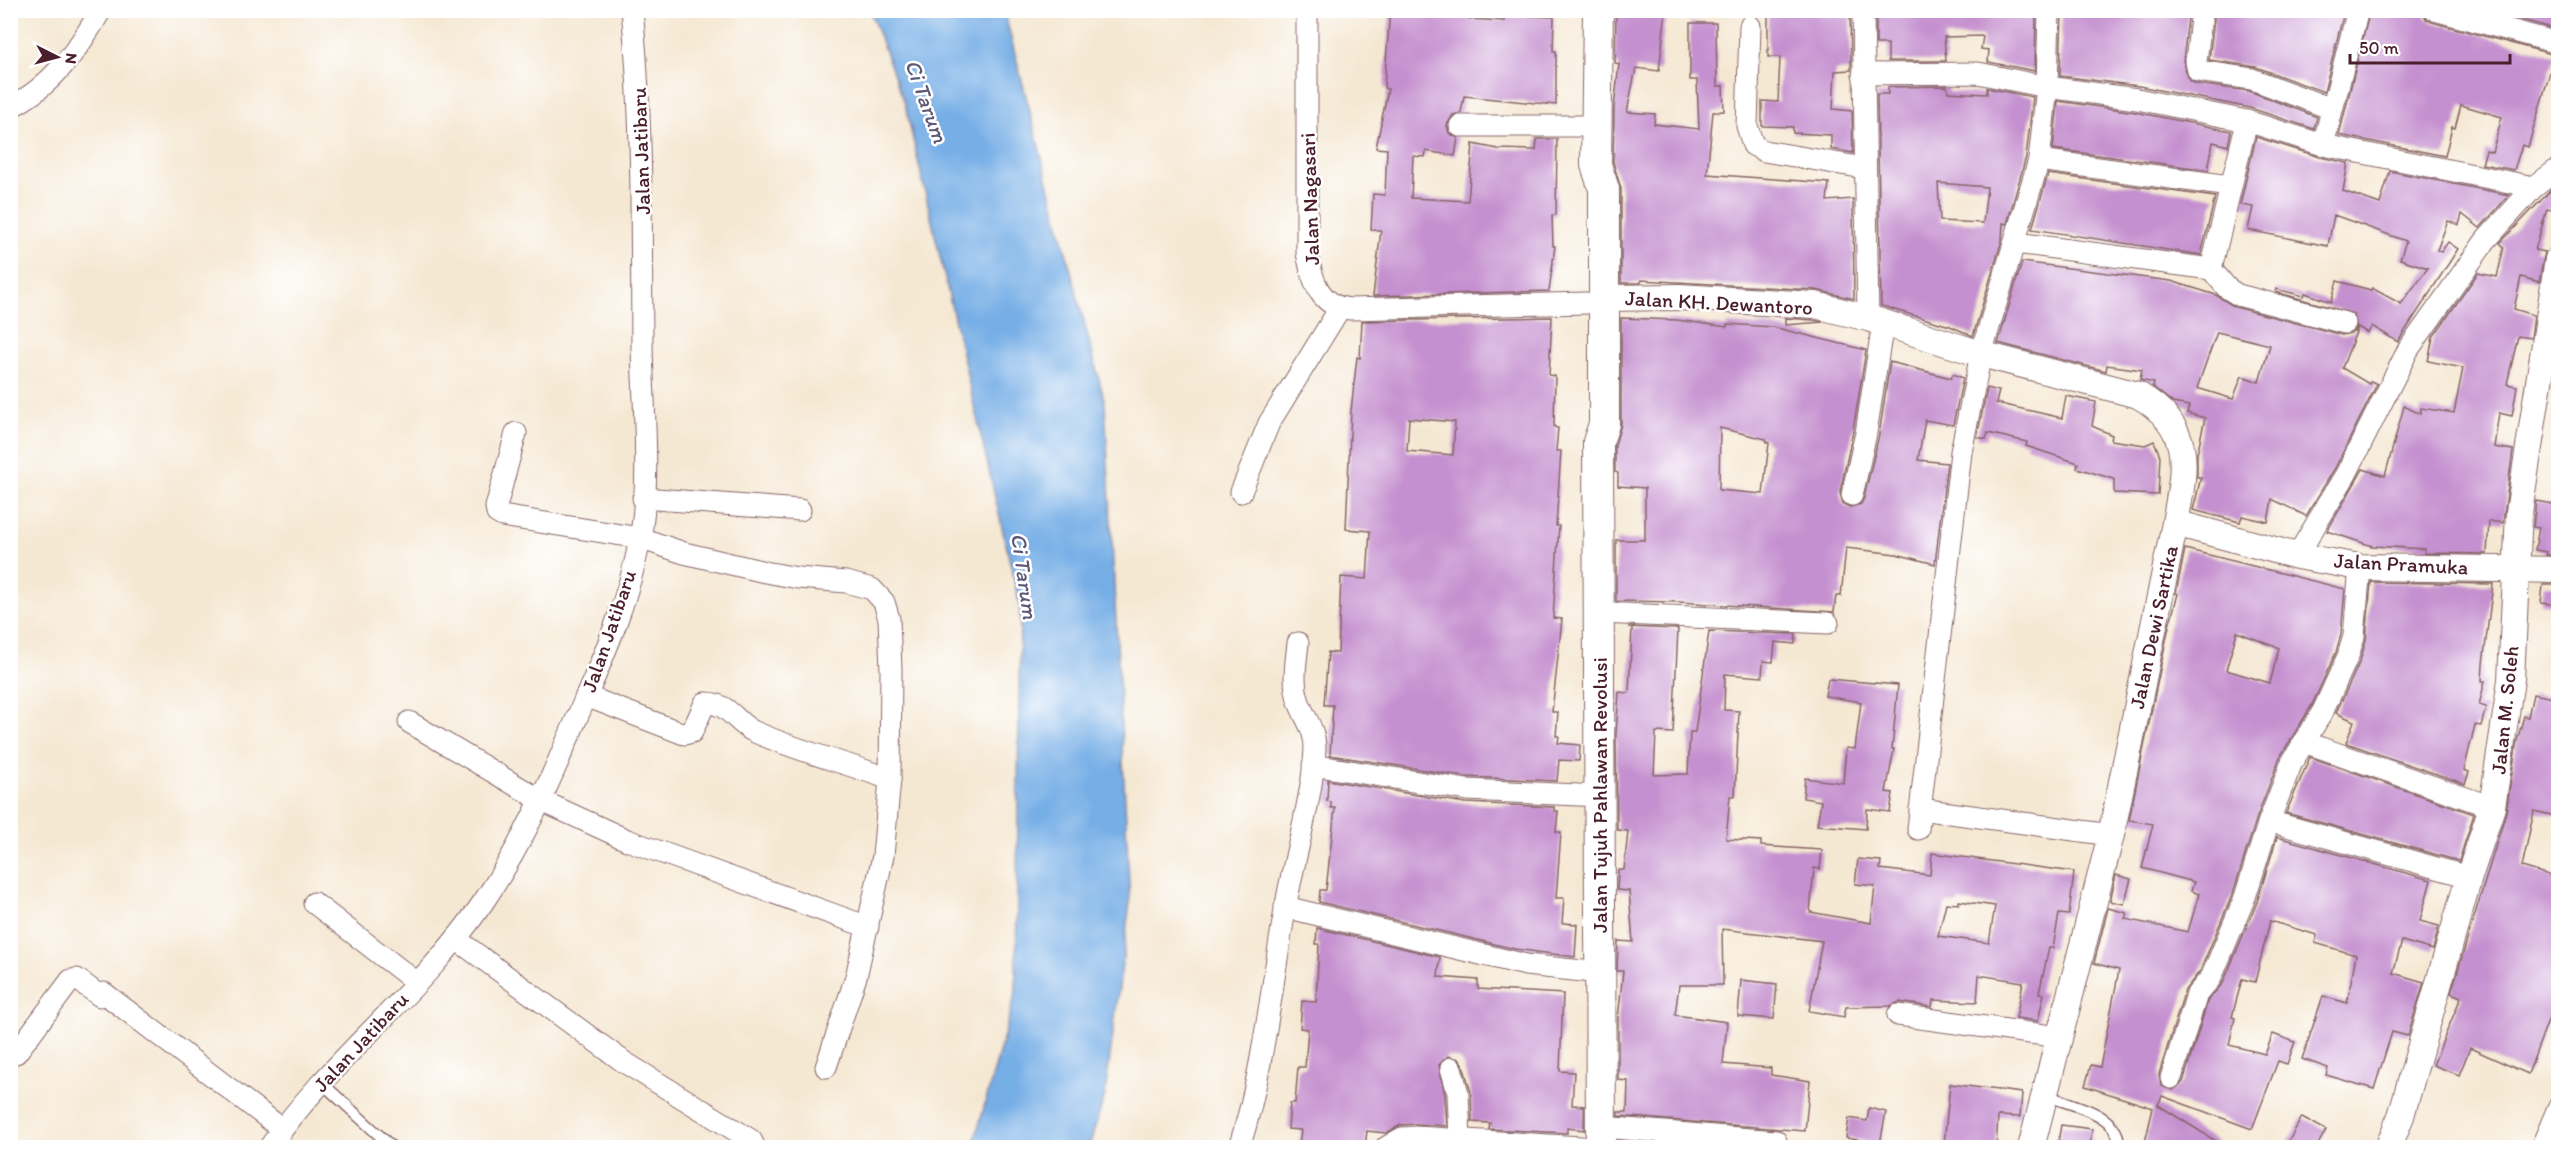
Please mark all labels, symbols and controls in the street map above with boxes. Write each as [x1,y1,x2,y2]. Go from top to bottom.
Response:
north arrow [27,27,87,87]
scale bar [2350,27,2510,65]
text: 50 m [2359,37,2399,59]
text: N [61,52,81,65]
water label: Ci Tarum [899,56,954,147]
street label: Jalan Jatibaru [626,86,655,215]
street label: Jalan Nagasari [1295,132,1324,266]
street label: Jalan KH. Dewantoro [1625,285,1814,320]
water label: Ci Tarum [1005,531,1044,621]
street label: Jalan Dewi Sartika [2124,543,2183,711]
street label: Jalan Pramuka [2333,547,2469,580]
street label: Jalan Jatibaru [576,566,641,695]
street label: Jalan M. Soleh [2485,644,2524,775]
street label: Jalan Tujuh Pahlawan Revolusi [1587,657,1612,933]
street label: Jalan Jatibaru [308,986,414,1097]

